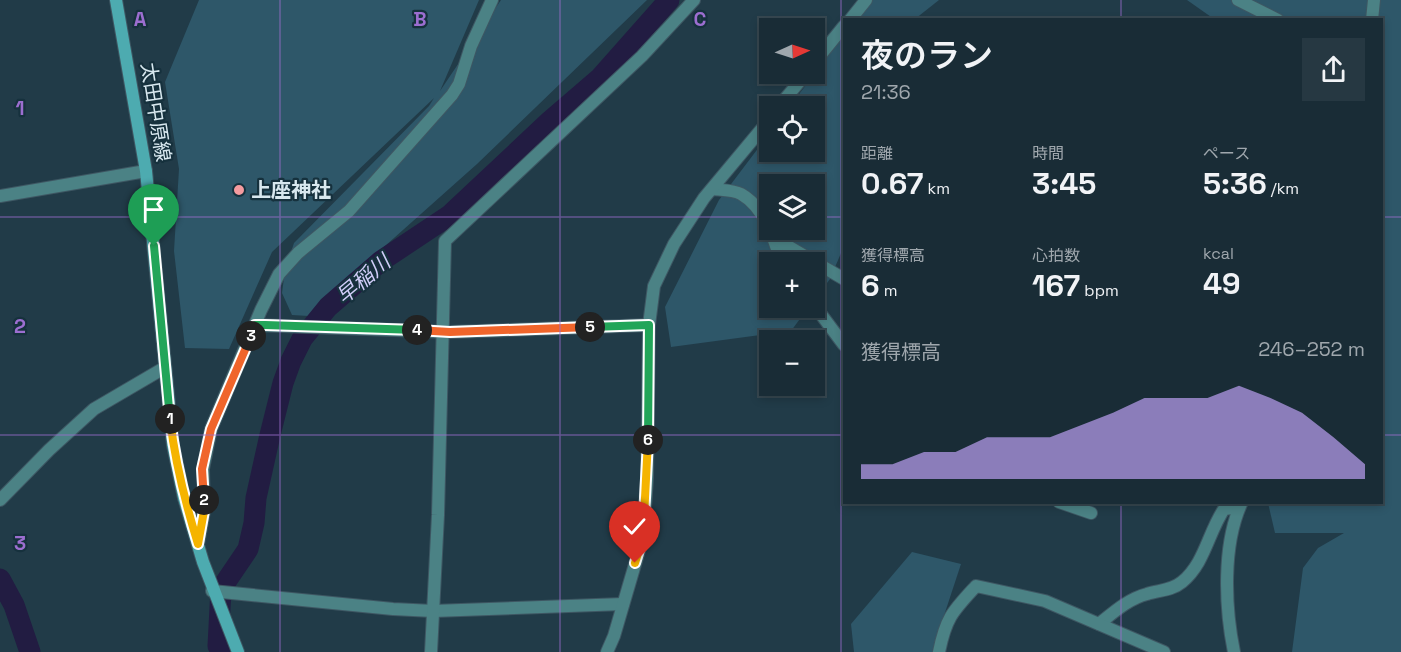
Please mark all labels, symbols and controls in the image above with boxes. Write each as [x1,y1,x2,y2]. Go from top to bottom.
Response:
text: A [134,6,147,32]
text: B [413,6,427,32]
text: C [694,6,707,32]
north arrow [759,18,825,84]
map controls [759,18,825,396]
text: 夜のラン [861,35,993,77]
button: share [1302,38,1365,101]
street label: 太田中原線 [135,61,177,163]
text: 21:36 [861,79,911,105]
text: 1 [15,95,25,121]
button: locate [759,96,825,162]
text: 距離 [861,143,893,164]
text: 時間 [1032,143,1064,164]
text: ペース [1203,143,1250,164]
text: 0.67 [861,164,923,203]
text: 3:45 [1032,164,1096,203]
text: 5:36 [1203,164,1267,203]
button: layers [759,174,825,240]
place label: 上座神社 [251,177,331,203]
text: km [923,178,950,199]
text: /km [1267,178,1299,199]
marker: 上座神社 [232,183,246,197]
pin [128,184,179,246]
icon: arrive [137,193,170,226]
text: kcal [1203,243,1234,264]
text: 獲得標高 [861,245,925,266]
text: 心拍数 [1032,245,1080,266]
water label: 早稲川 [330,247,397,310]
button: + [759,252,825,318]
text: 49 [1203,264,1241,303]
text: 6 [861,266,880,305]
text: 167 [1032,266,1080,305]
text: m [880,280,897,301]
text: bpm [1080,280,1119,301]
pin: 5 [575,312,605,342]
text: 2 [14,313,26,339]
pin: 4 [402,315,432,345]
text: 5 [585,316,595,337]
text: 4 [412,319,422,340]
pin: 3 [236,321,266,351]
text: 3 [246,325,256,346]
button: − [759,330,825,396]
text: 246–252 m [1258,336,1365,362]
text: 獲得標高 [861,339,941,365]
pin: 1 [155,404,185,434]
text: 1 [166,408,174,429]
pin: 6 [633,425,663,455]
text: 6 [643,429,653,450]
pin: 2 [189,485,219,515]
text: 2 [199,489,209,510]
pin [609,501,660,563]
icon: check [618,510,651,543]
text: 3 [14,530,26,556]

